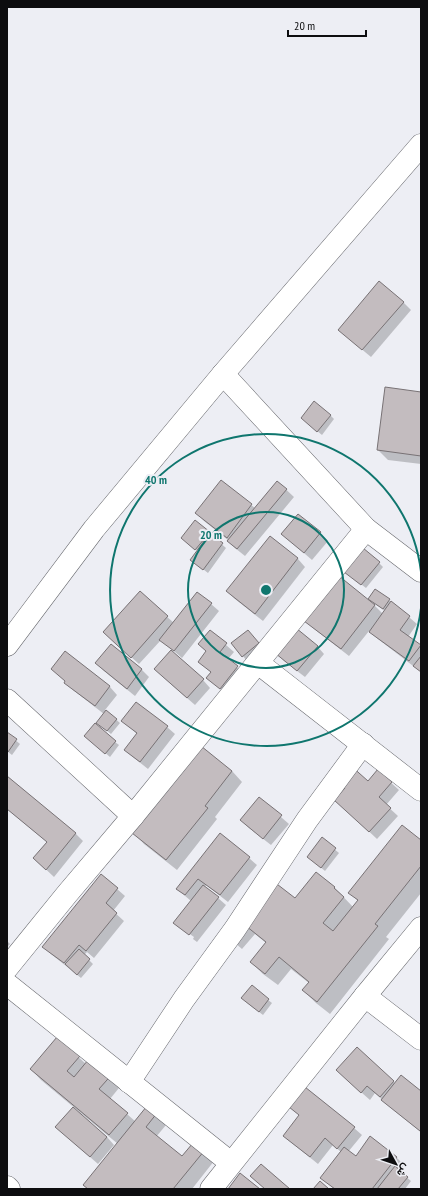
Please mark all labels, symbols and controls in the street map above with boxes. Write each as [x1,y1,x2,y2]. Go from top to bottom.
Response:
scale bar [288,12,366,38]
text: 20 m [294,18,315,33]
text: 40 m [145,472,167,487]
text: 20 m [200,527,222,542]
centre of rings [259,583,273,597]
north arrow [376,1144,416,1184]
text: ش [394,1161,413,1180]

